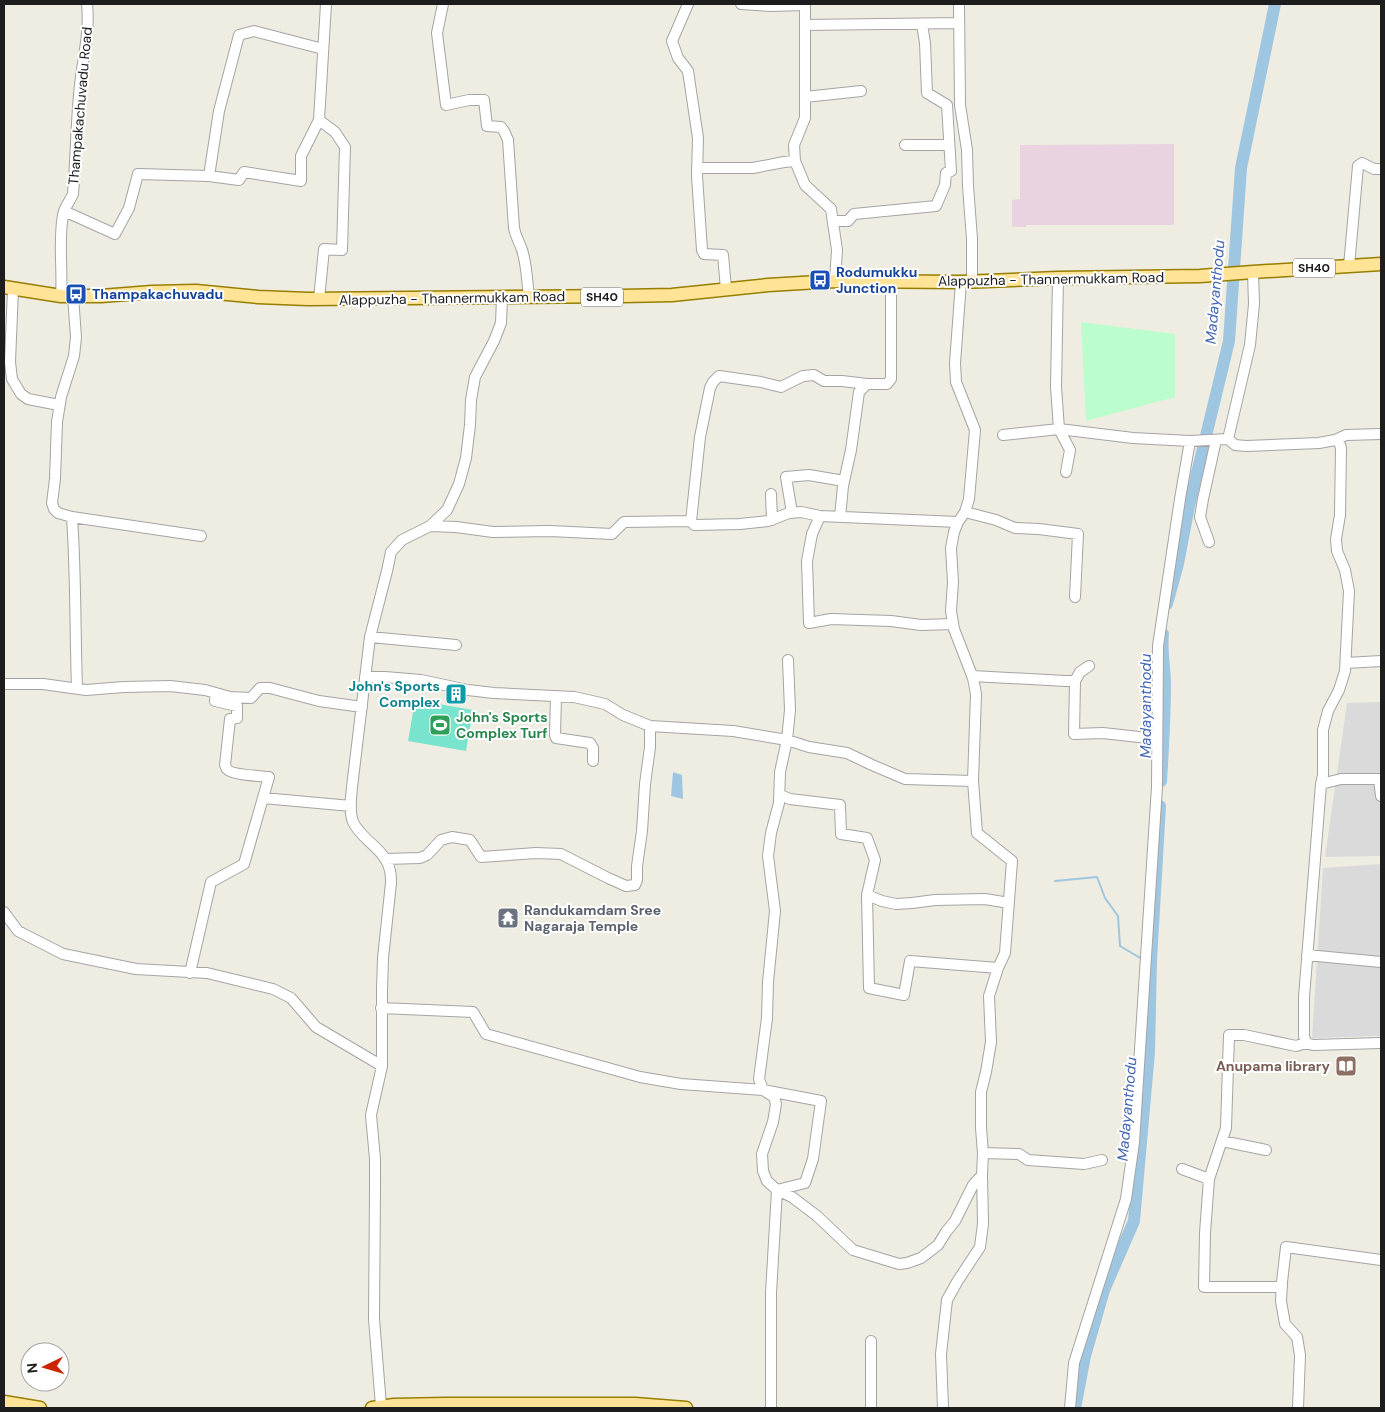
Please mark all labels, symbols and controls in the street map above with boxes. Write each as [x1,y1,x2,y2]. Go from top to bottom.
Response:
street label: Thampakachuvadu Road [64,26,96,186]
water label: Madayanthodu [1200,239,1230,345]
road number: SH40 [1293,258,1335,278]
place label: Rodumukku Junction [836,263,917,297]
bus stop icon: Rodumukku Junction [808,268,832,292]
street label: Alappuzha - Thannermukkam Road [938,268,1164,290]
bus stop icon: Thampakachuvadu [64,282,88,306]
place label: Thampakachuvadu [92,285,223,303]
street label: Alappuzha - Thannermukkam Road [339,287,565,309]
road number: SH40 [581,288,623,306]
water label: Madayanthodu [1136,653,1156,758]
place label: John's Sports Complex [348,677,440,711]
building icon: John's Sports Complex [444,682,468,706]
place label: John's Sports Complex Turf [456,708,548,742]
sports icon: John's Sports Complex Turf [428,713,452,737]
place label: Randukamdam Sree Nagaraja Temple [524,901,661,935]
temple icon: Randukamdam Sree Nagaraja Temple [496,906,520,930]
library icon: Anupama library [1334,1054,1358,1078]
water label: Madayanthodu [1112,1056,1142,1162]
place label: Anupama library [1216,1057,1331,1075]
north arrow [20,1342,70,1392]
text: N [23,1362,41,1374]

